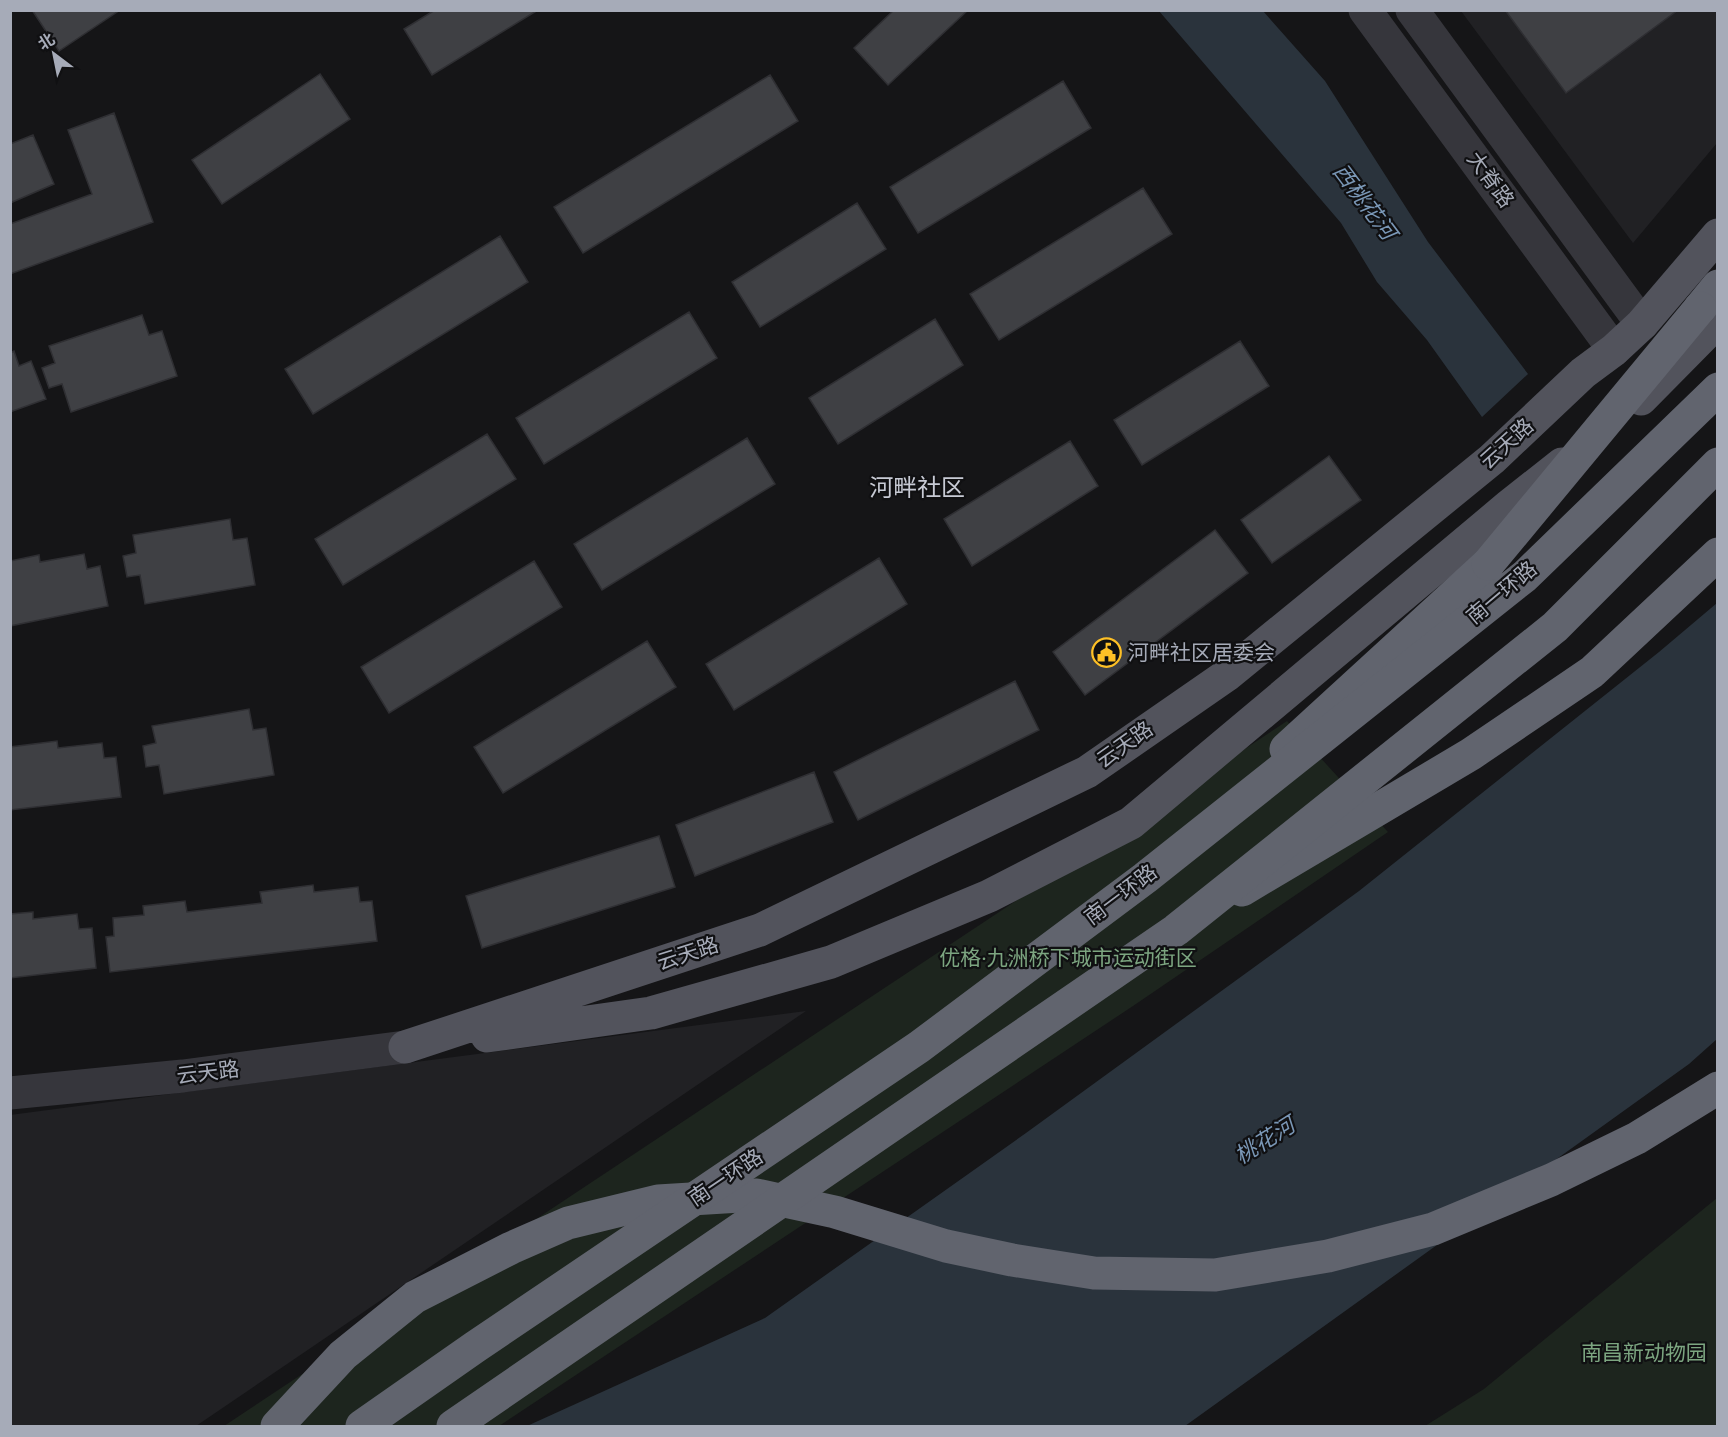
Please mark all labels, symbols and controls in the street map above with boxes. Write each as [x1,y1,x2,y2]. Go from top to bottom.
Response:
north arrow [24,24,84,84]
text: 北 [34,29,59,55]
street label: 大脊路 [1461,147,1519,213]
water label: 西桃花河 [1327,159,1403,248]
street label: 云天路 [1475,414,1539,474]
district label: 河畔社区 [869,474,965,503]
street label: 南一环路 [1462,556,1542,630]
public building icon: 河畔社区居委会 [1091,637,1123,669]
place label: 河畔社区居委会 [1128,641,1275,666]
street label: 云天路 [1092,717,1158,773]
street label: 南一环路 [1080,860,1162,930]
street label: 云天路 [654,932,722,976]
park label: 优格·九洲桥下城市运动街区 [939,946,1197,971]
street label: 云天路 [175,1057,241,1089]
water label: 桃花河 [1230,1110,1303,1170]
street label: 南一环路 [684,1144,768,1212]
park label: 南昌新动物园 [1581,1341,1707,1366]

